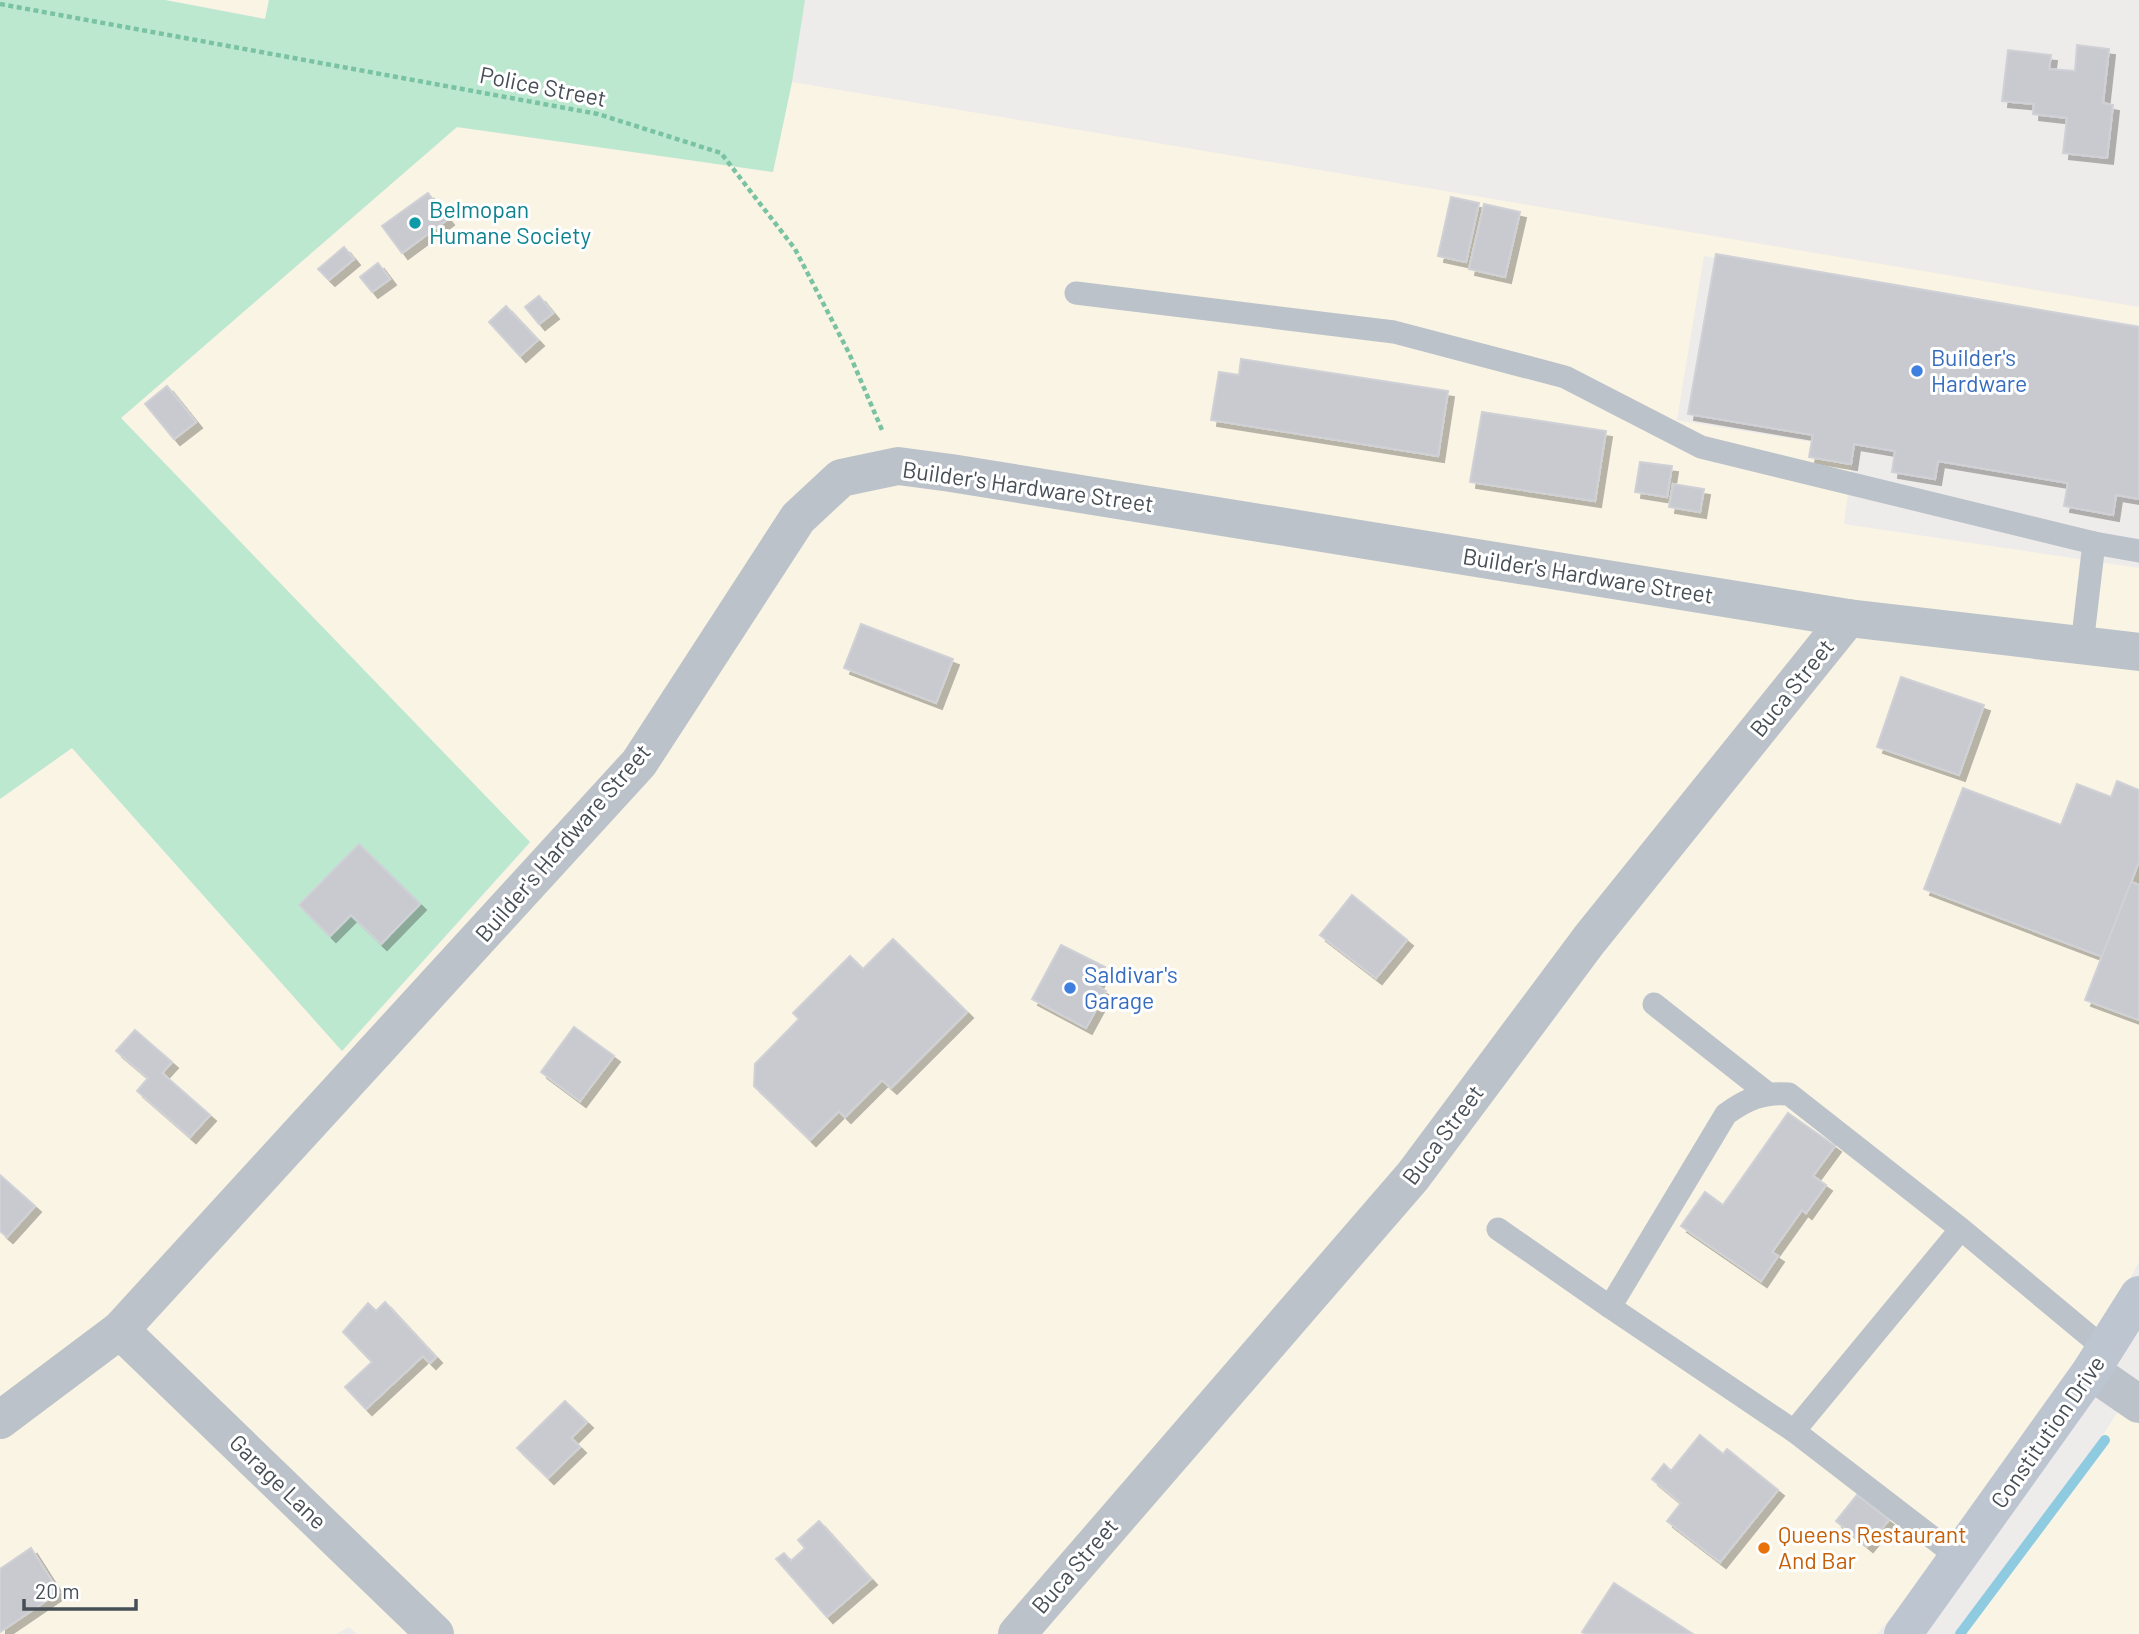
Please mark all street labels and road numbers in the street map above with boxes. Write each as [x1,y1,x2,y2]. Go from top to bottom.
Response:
street label: Police Street [477,60,609,112]
street label: Builder's Hardware Street [901,455,1155,517]
street label: Builder's Hardware Street [1461,541,1715,609]
street label: Buca Street [1743,633,1839,742]
street label: Builder's Hardware Street [469,738,656,947]
street label: Buca Street [1396,1079,1489,1190]
street label: Constitution Drive [1984,1350,2110,1513]
street label: Garage Lane [224,1428,333,1535]
street label: Buca Street [1025,1512,1123,1619]

